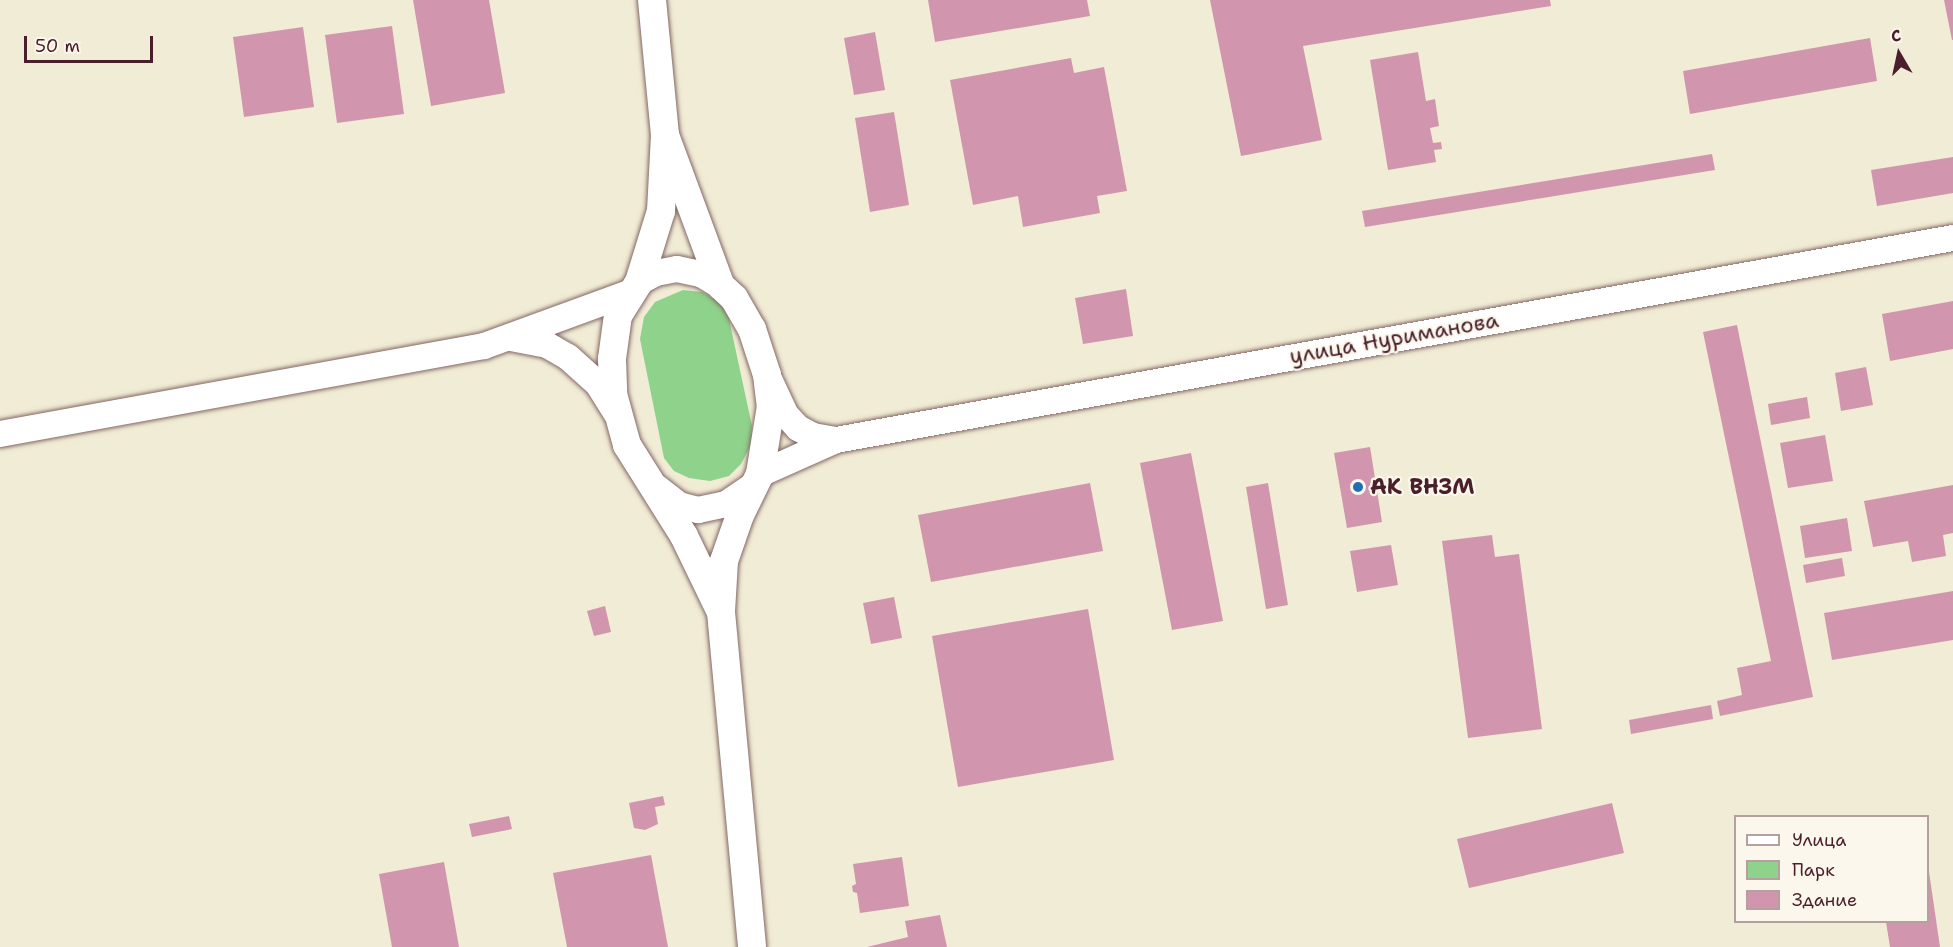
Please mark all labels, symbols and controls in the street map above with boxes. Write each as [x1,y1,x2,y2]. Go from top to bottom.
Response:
scale bar [27,24,156,62]
north arrow [1869,24,1929,84]
text: С [1890,25,1903,47]
text: 50 m [35,34,80,58]
street label: улица Нуриманова [1287,307,1501,369]
place label: АК ВНЗМ [1370,474,1475,500]
marker: АК ВНЗМ [1351,480,1365,494]
legend [1734,815,1929,923]
text: Улица [1792,828,1846,852]
text: Парк [1792,858,1835,882]
text: Здание [1792,888,1857,912]

